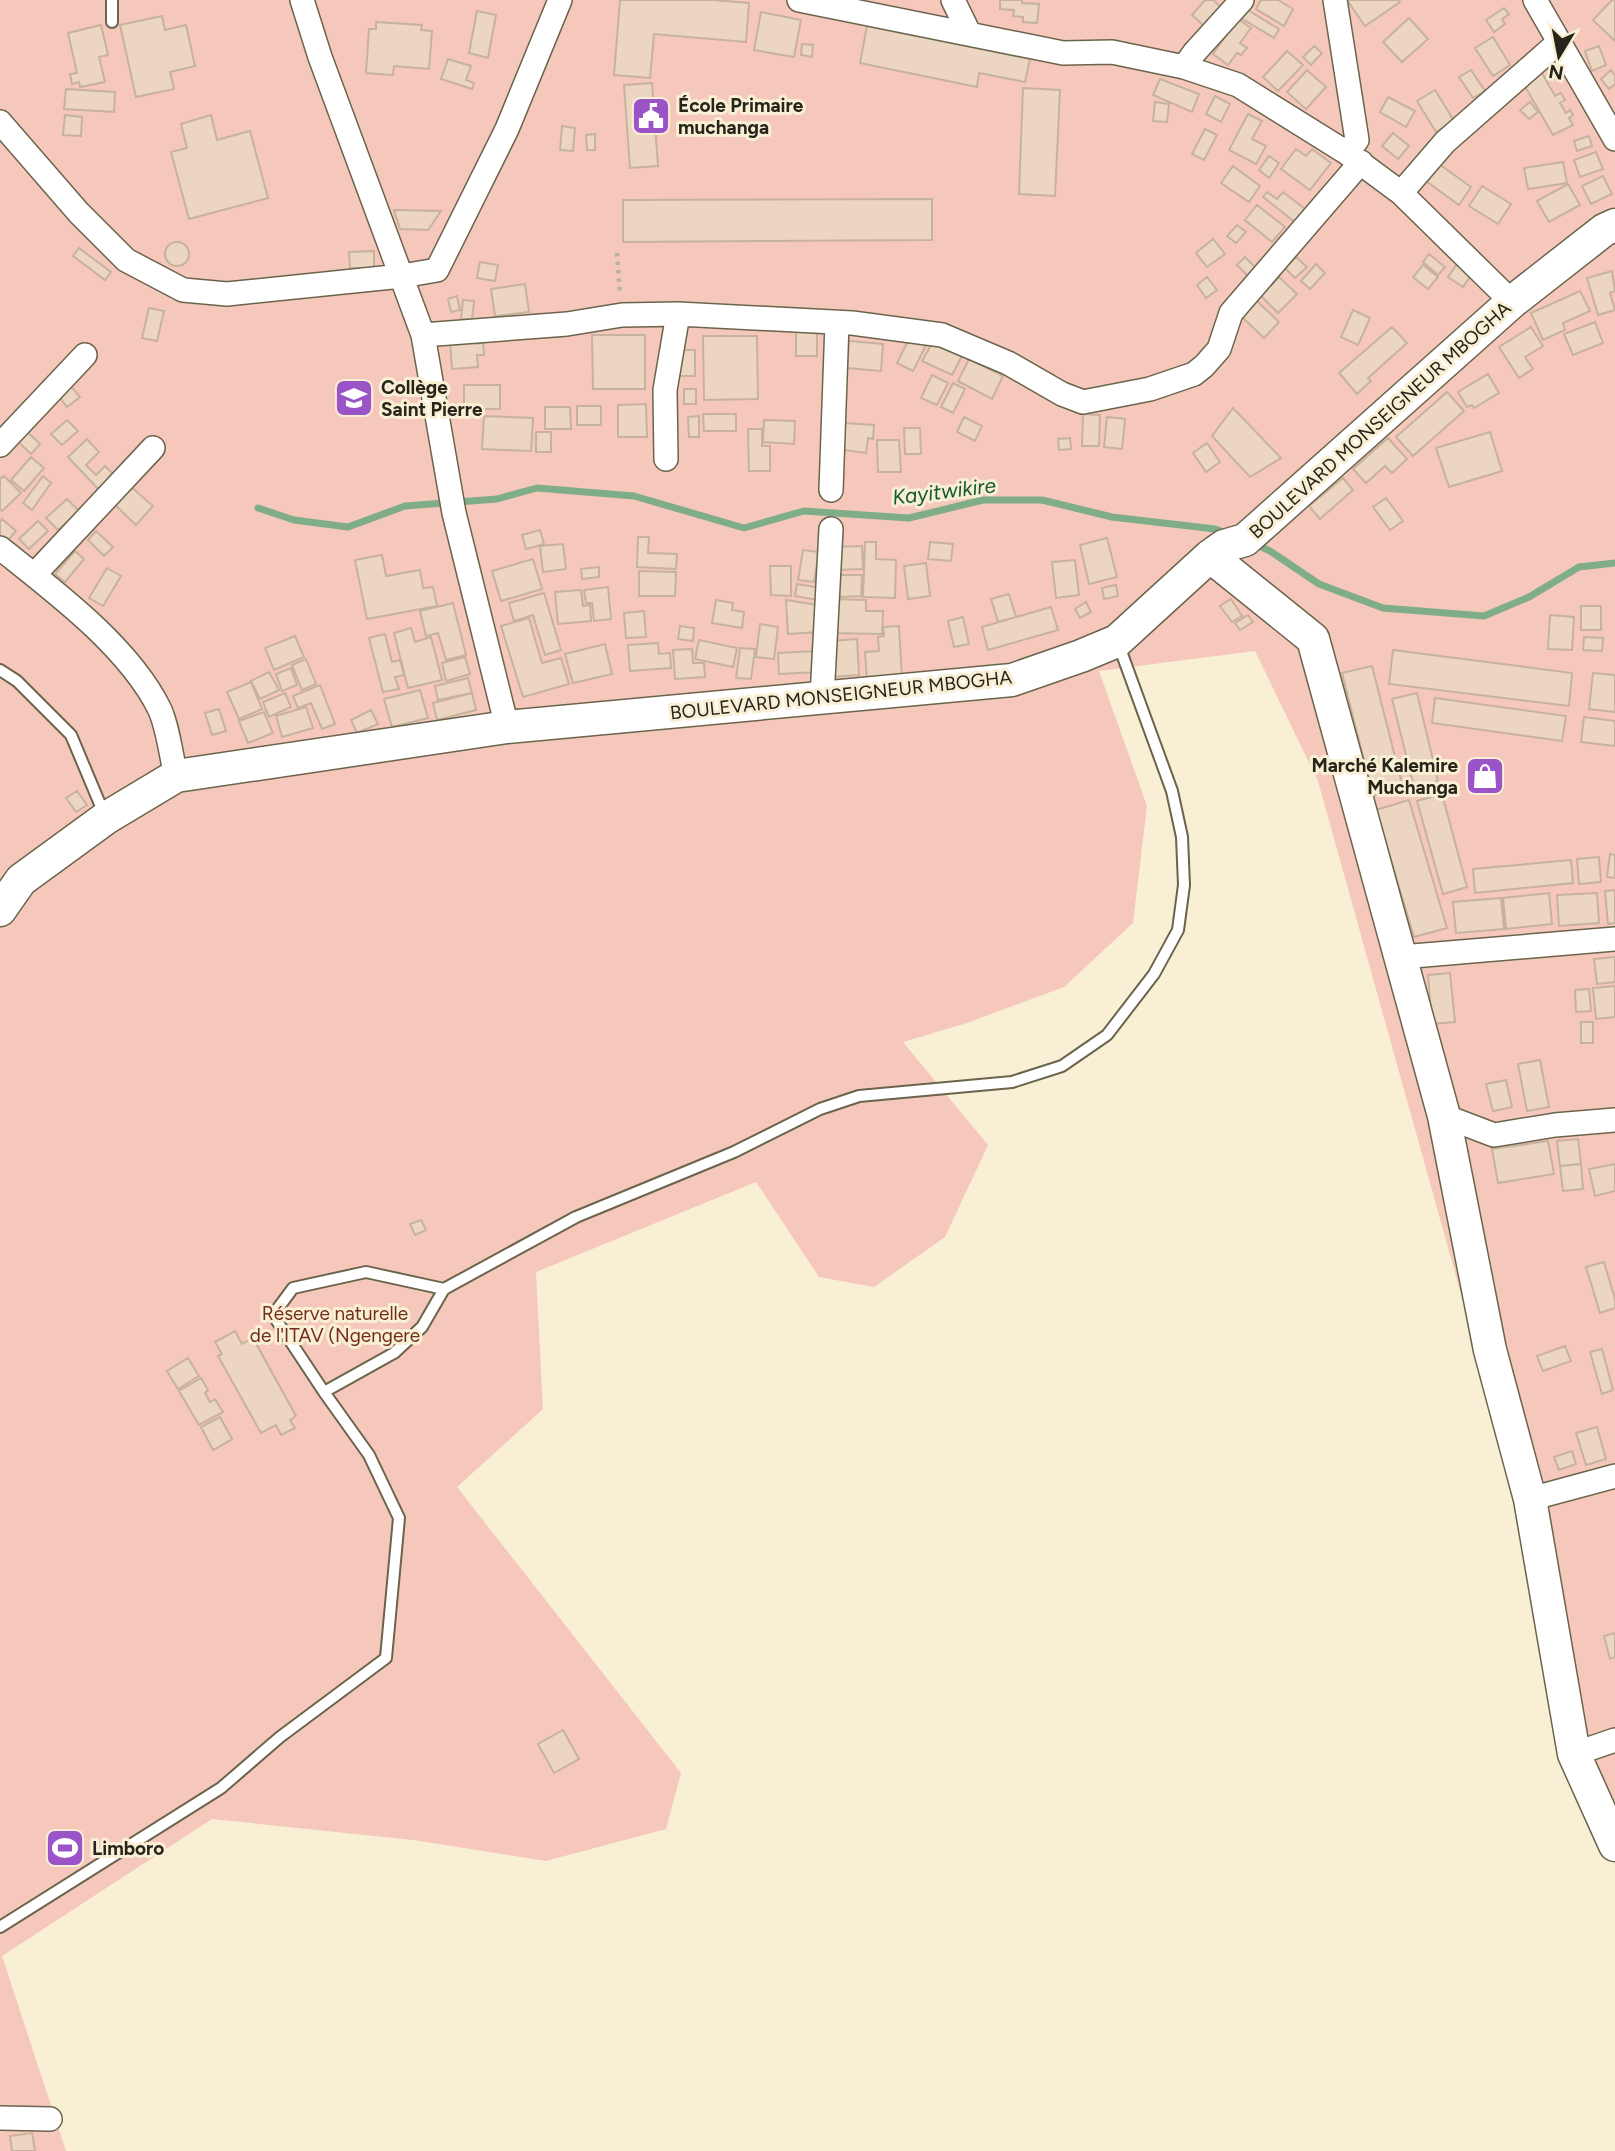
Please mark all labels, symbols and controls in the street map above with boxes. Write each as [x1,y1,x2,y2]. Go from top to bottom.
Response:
north arrow [1524,21,1594,91]
text: N [1547,60,1565,85]
place label: École Primaire muchanga [678,94,804,139]
public building icon: École Primaire muchanga [630,95,672,137]
street label: BOULEVARD MONSEIGNEUR MBOGHA [1245,296,1516,544]
place label: Collège Saint Pierre [381,376,483,421]
school or university icon: Collège Saint Pierre [333,377,375,419]
water label: Kayitwikire [891,472,998,510]
street label: BOULEVARD MONSEIGNEUR MBOGHA [669,666,1013,724]
place label: Marché Kalemire Muchanga [1311,754,1458,799]
shop icon: Marché Kalemire Muchanga [1464,755,1506,797]
park label: Réserve naturelle de l'ITAV (Ngengere [250,1302,420,1347]
sports icon: Limboro [44,1827,86,1869]
place label: Limboro [92,1837,164,1860]

